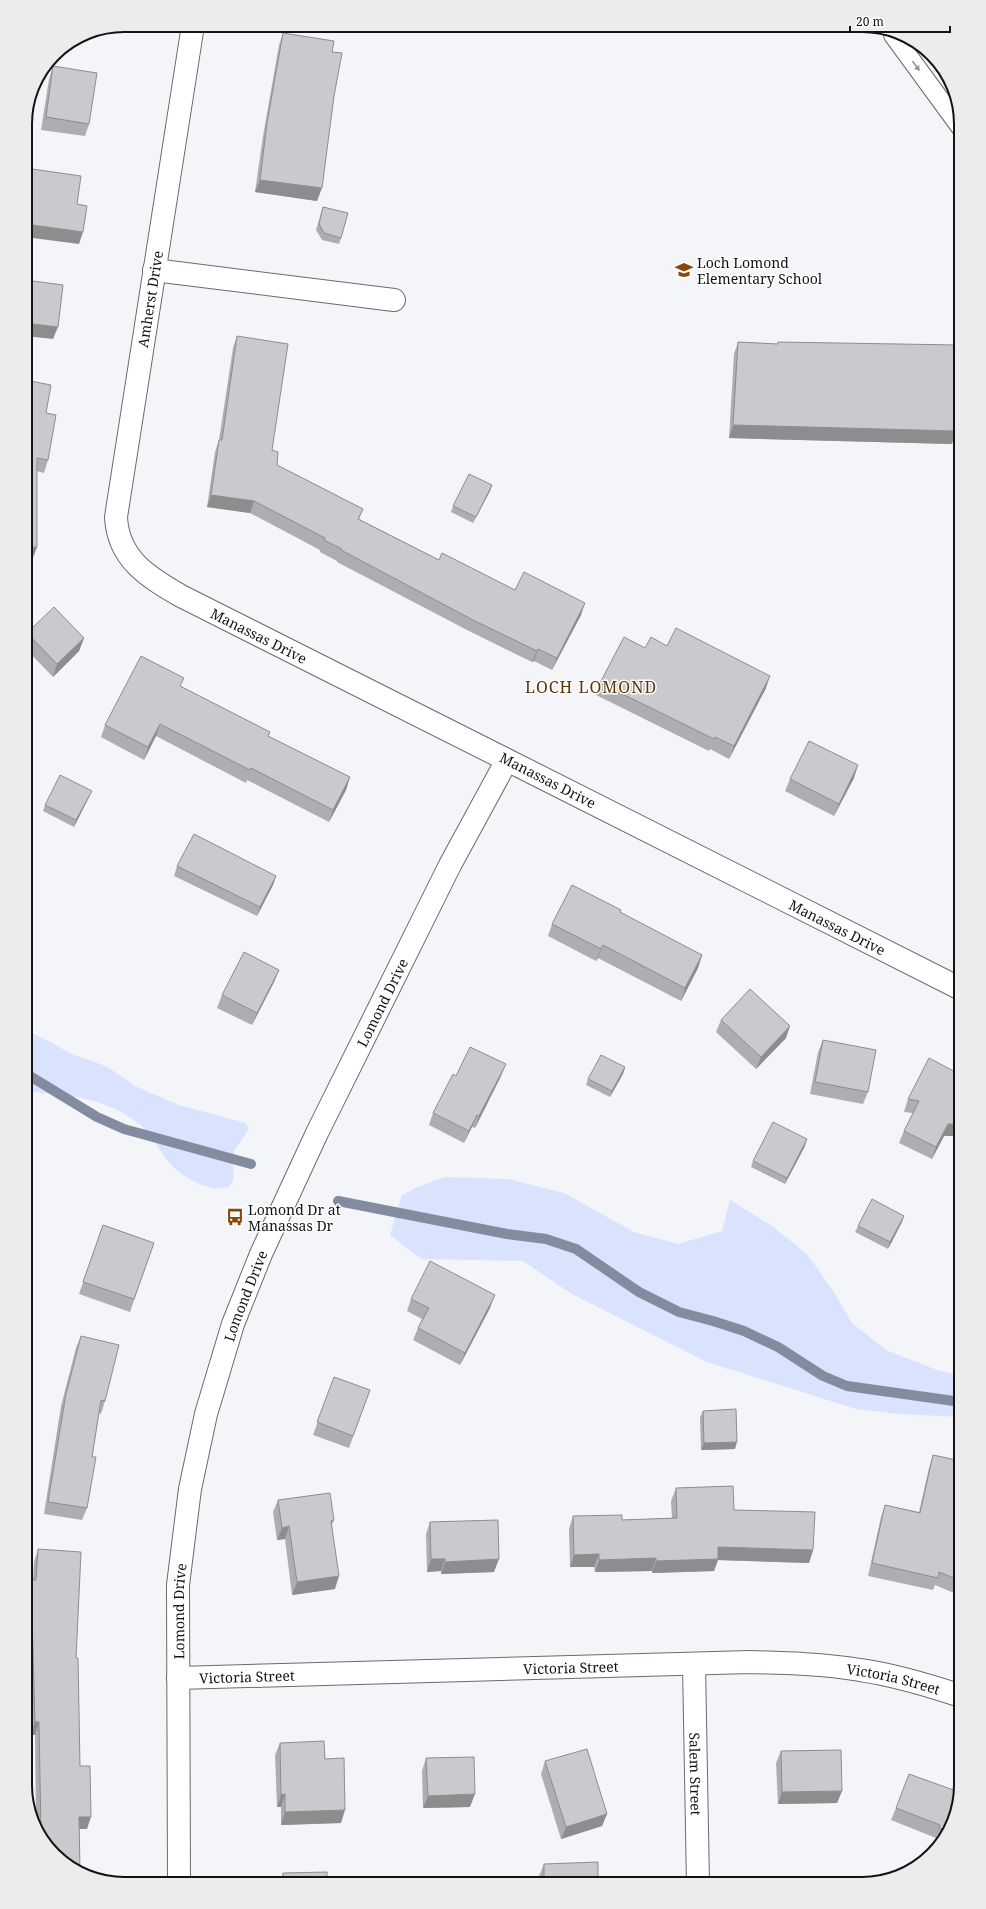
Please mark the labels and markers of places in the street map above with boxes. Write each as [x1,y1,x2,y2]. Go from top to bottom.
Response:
place label: Loch Lomond Elementary School [697,253,823,288]
school or university icon: Loch Lomond Elementary School [674,260,694,280]
place label: Lomond Dr at Manassas Dr [248,1200,341,1235]
bus stop icon: Lomond Dr at Manassas Dr [225,1207,245,1227]

